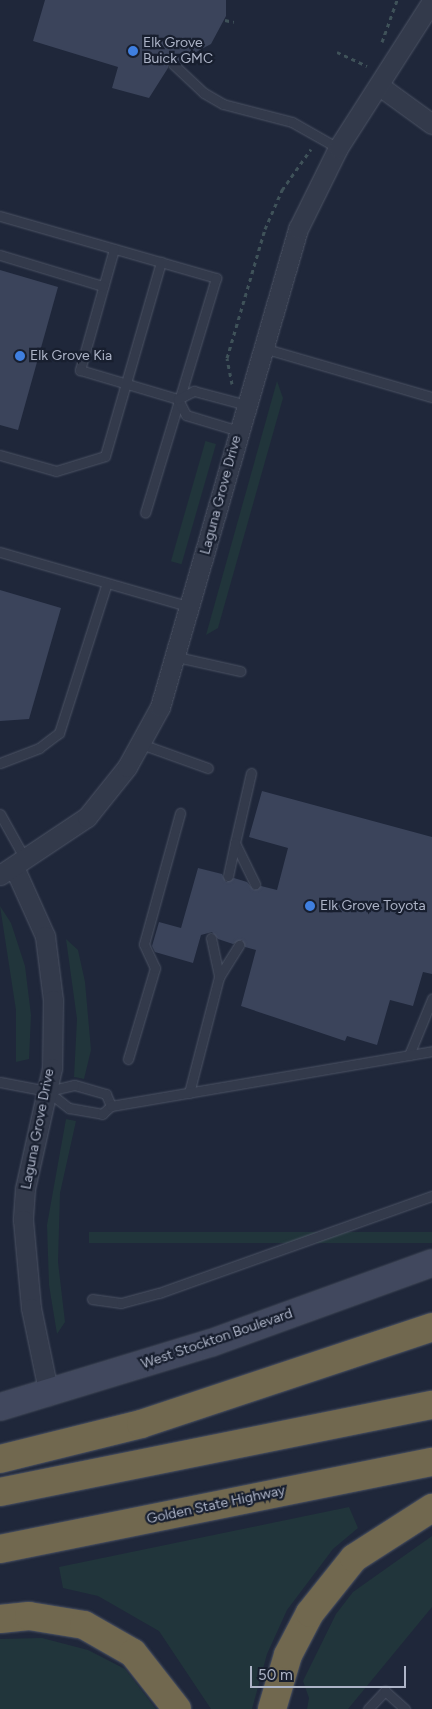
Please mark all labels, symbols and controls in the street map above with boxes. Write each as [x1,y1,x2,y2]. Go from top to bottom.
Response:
place label: Elk Grove Buick GMC [143,35,213,68]
marker: Elk Grove Buick GMC [127,45,139,57]
place label: Elk Grove Kia [30,348,112,364]
marker: Elk Grove Kia [14,350,26,362]
street label: Laguna Grove Drive [197,434,245,556]
place label: Elk Grove Toyota [320,898,426,914]
marker: Elk Grove Toyota [304,900,316,912]
street label: Laguna Grove Drive [18,1067,58,1191]
street label: West Stockton Boulevard [139,1305,295,1373]
street label: Golden State Highway [145,1482,287,1528]
scale bar [252,1656,408,1688]
text: 50 m [258,1666,293,1684]

